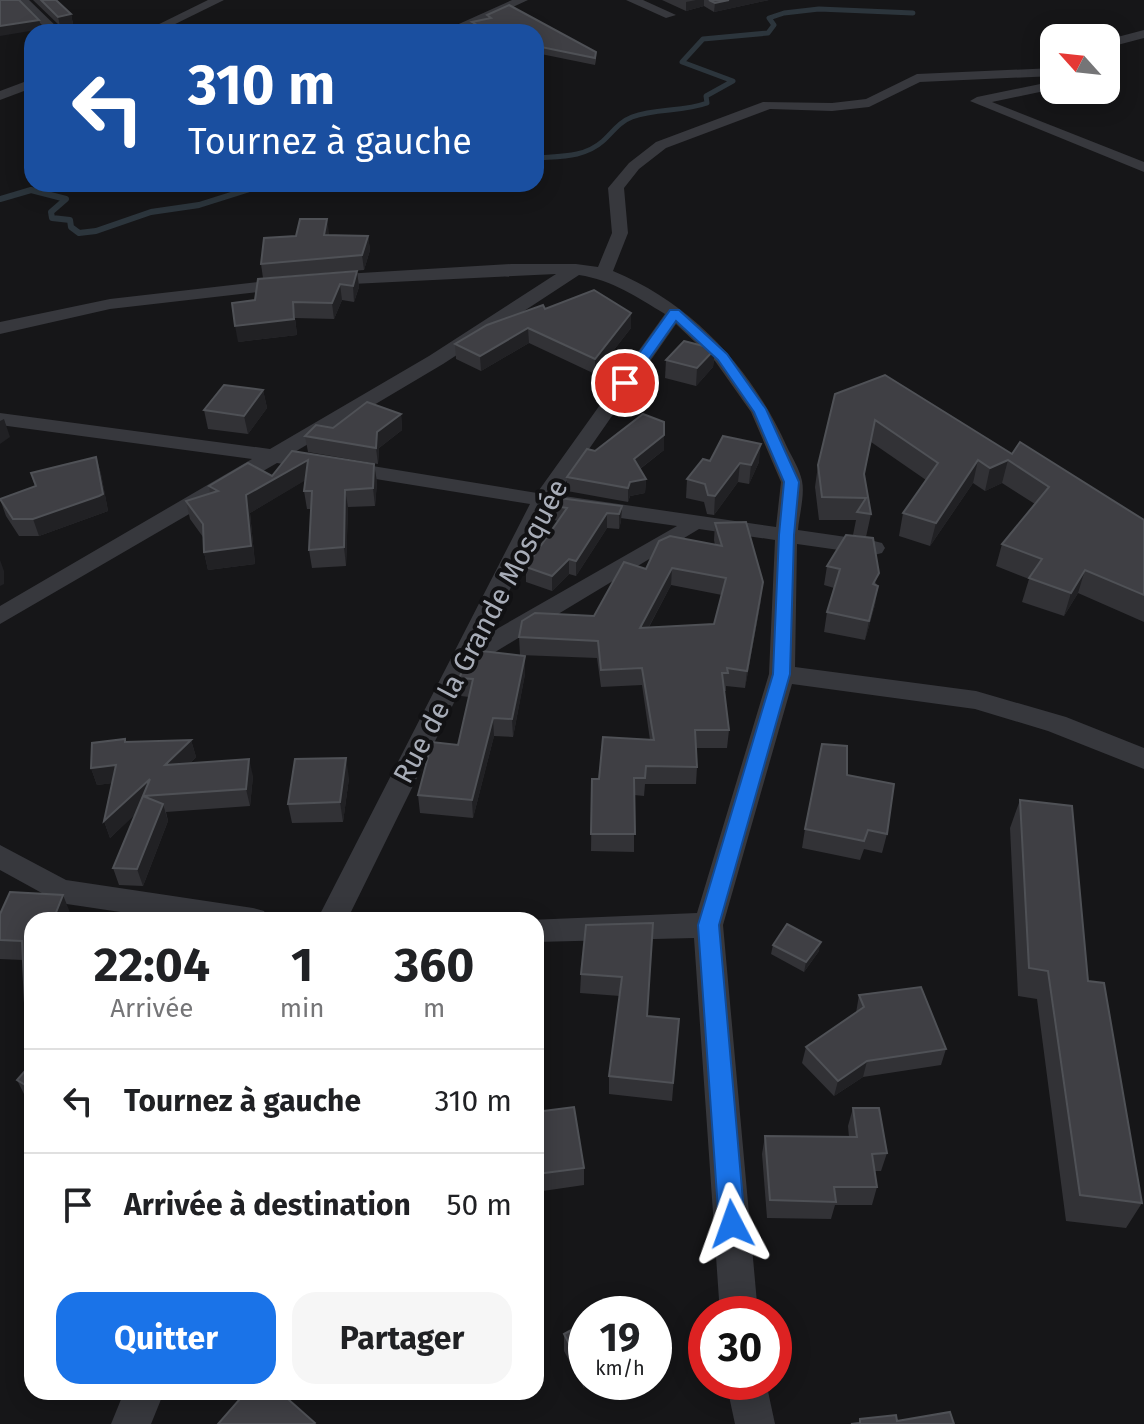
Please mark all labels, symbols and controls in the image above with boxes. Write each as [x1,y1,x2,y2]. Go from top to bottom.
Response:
north arrow [1040,24,1120,104]
map controls [1040,24,1120,104]
text: 310 m [188,52,335,119]
icon: left [56,56,160,160]
text: Tournez à gauche [188,120,472,164]
pin [591,349,659,417]
icon: arrive [603,361,647,405]
street label: Rue de la Grande Mosquée [386,474,575,789]
text: 22:04 [94,936,210,994]
text: 1 [291,936,313,994]
text: 360 [394,936,474,994]
text: Arrivée [110,993,194,1024]
text: min [280,993,325,1024]
text: m [423,993,445,1024]
icon: left [56,1079,100,1123]
text: Tournez à gauche [124,1083,361,1119]
text: 310 m [434,1083,512,1119]
position arrow [690,1182,774,1266]
icon: arrive [56,1183,100,1227]
text: Arrivée à destination [124,1187,411,1223]
text: 50 m [447,1187,512,1223]
button: Quitter [56,1292,276,1384]
button: Partager [292,1292,512,1384]
speed limit sign: 30 [688,1296,792,1400]
text: 19 [600,1314,640,1362]
text: km/h [595,1356,645,1380]

